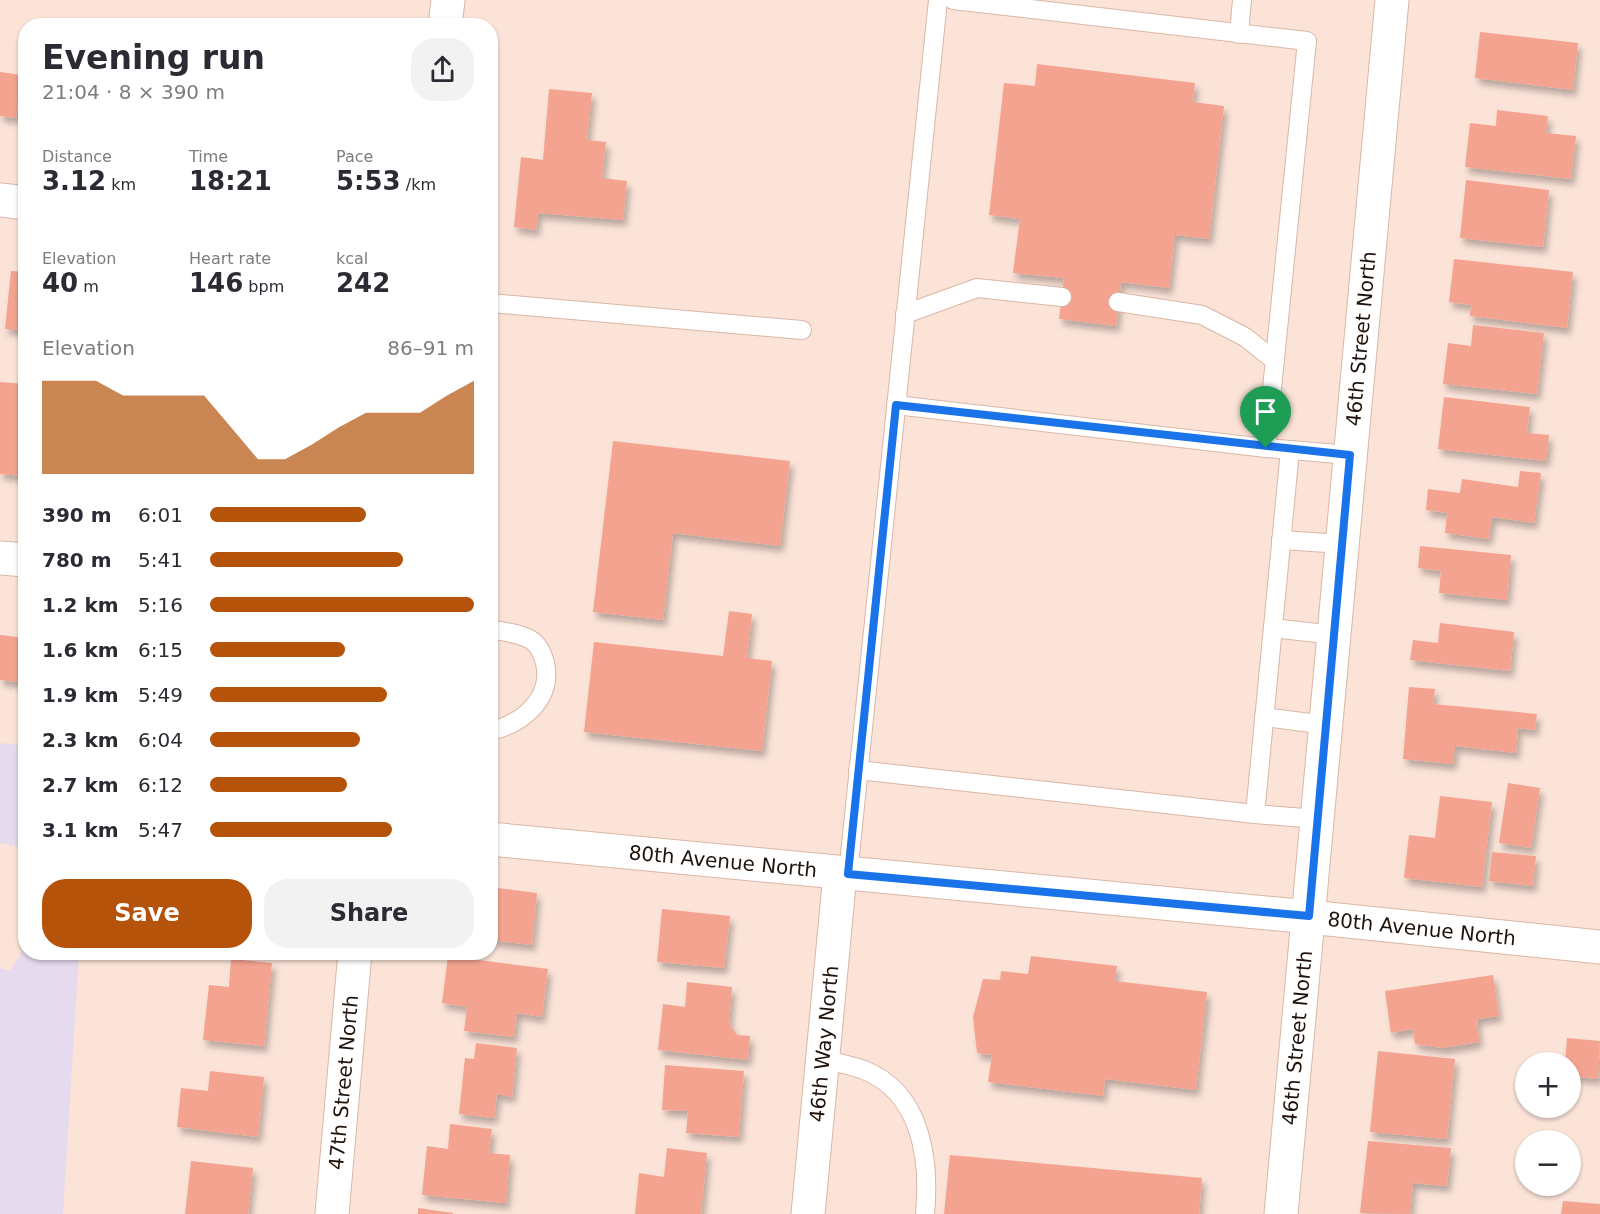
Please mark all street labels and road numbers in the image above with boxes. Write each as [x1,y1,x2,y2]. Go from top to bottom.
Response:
street label: 46th Street North [1341,250,1381,427]
street label: 80th Avenue North [628,840,818,882]
street label: 80th Avenue North [1326,907,1517,950]
street label: 46th Street North [1277,949,1317,1126]
street label: 46th Way North [805,964,843,1123]
street label: 47th Street North [324,994,363,1171]

